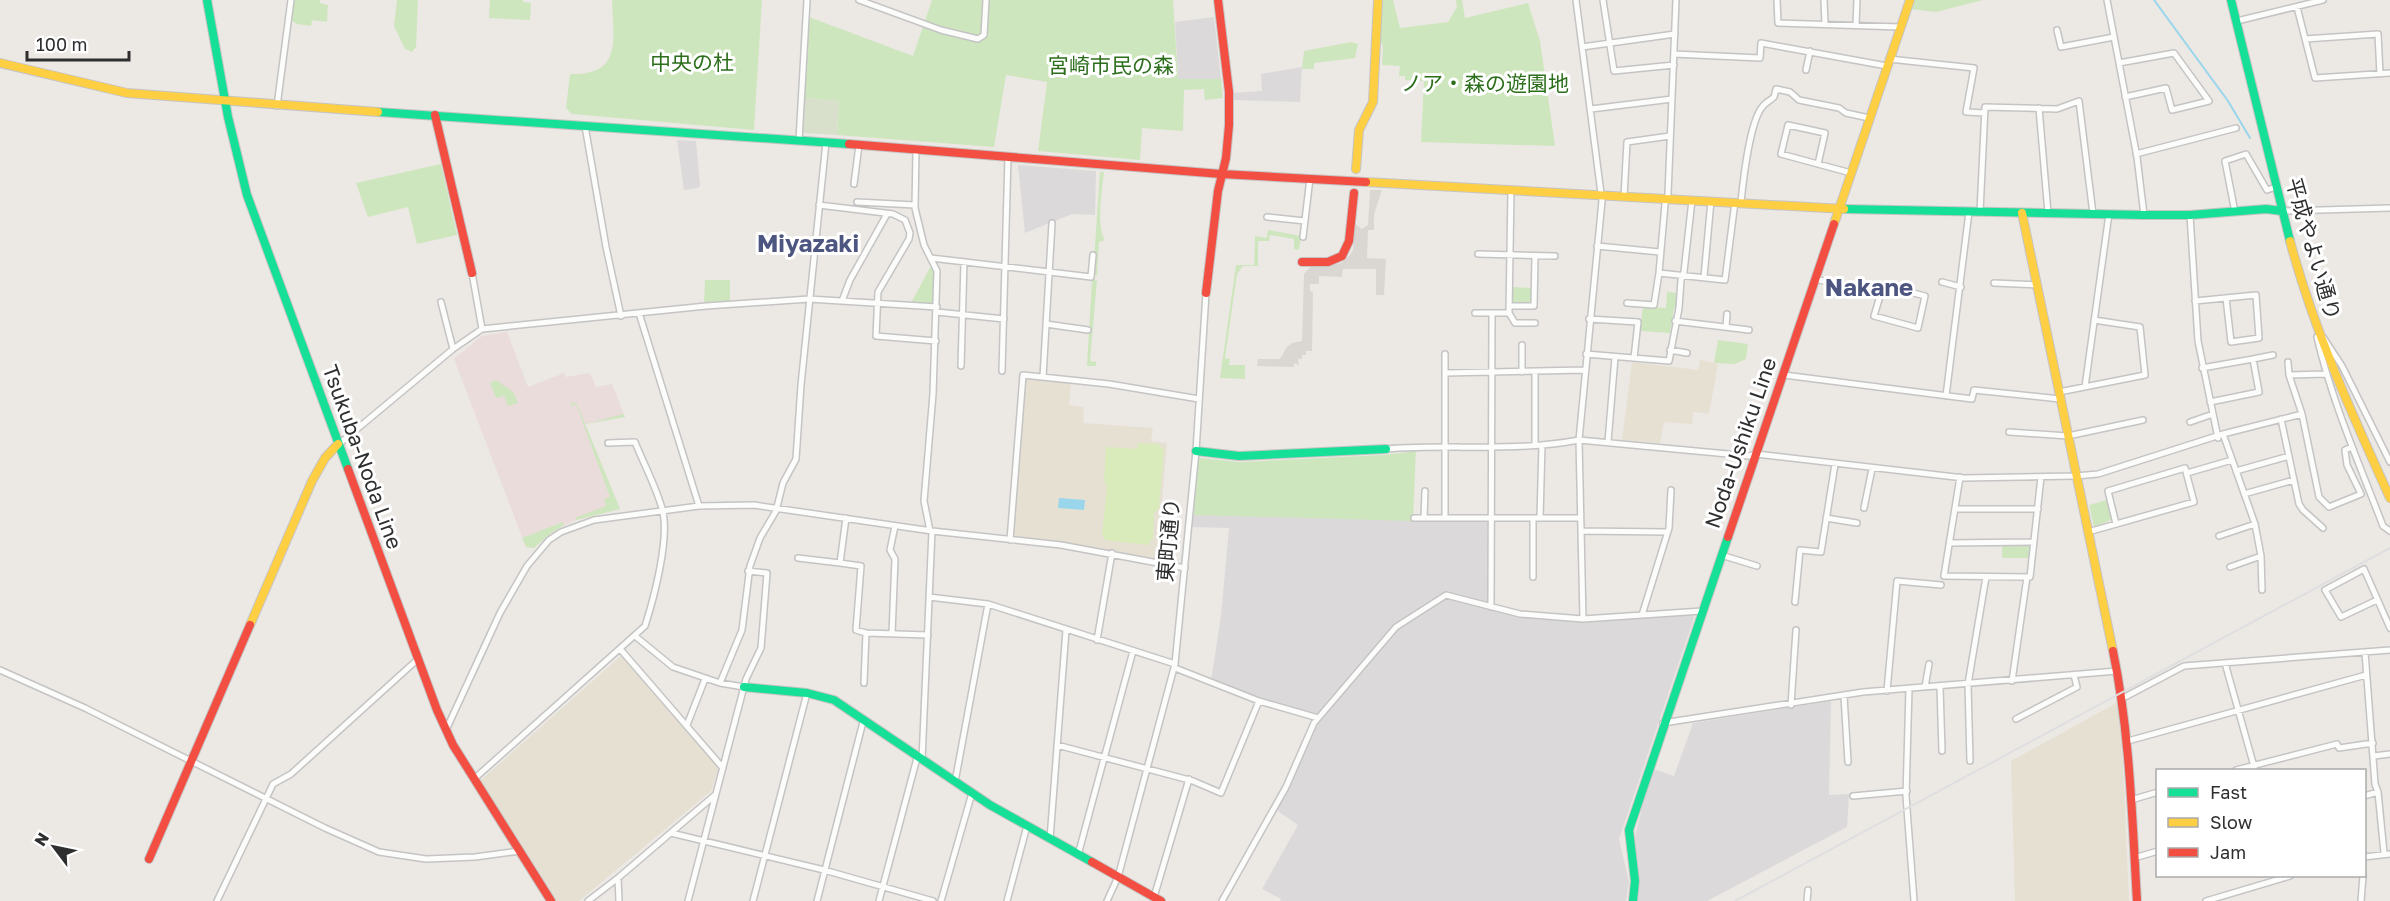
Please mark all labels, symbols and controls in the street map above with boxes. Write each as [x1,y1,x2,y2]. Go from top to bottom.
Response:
scale bar [27,24,129,62]
text: 100 m [36,33,87,55]
park label: 中央の杜 [650,49,734,75]
park label: 宮崎市民の森 [1048,52,1174,78]
park label: ノア・森の遊園地 [1401,70,1569,96]
street label: 平成やよい通り [2281,174,2347,323]
district label: Miyazaki [757,228,859,257]
district label: Nakane [1825,272,1913,301]
street label: Noda-Ushiku Line [1699,354,1781,531]
street label: Tsukuba-Noda Line [318,361,408,552]
street label: 東町通り [1151,497,1185,583]
legend [2156,769,2366,877]
text: Fast [2210,781,2247,803]
text: Slow [2210,811,2253,833]
north arrow [24,817,84,877]
text: N [30,829,53,850]
text: Jam [2210,841,2246,863]

